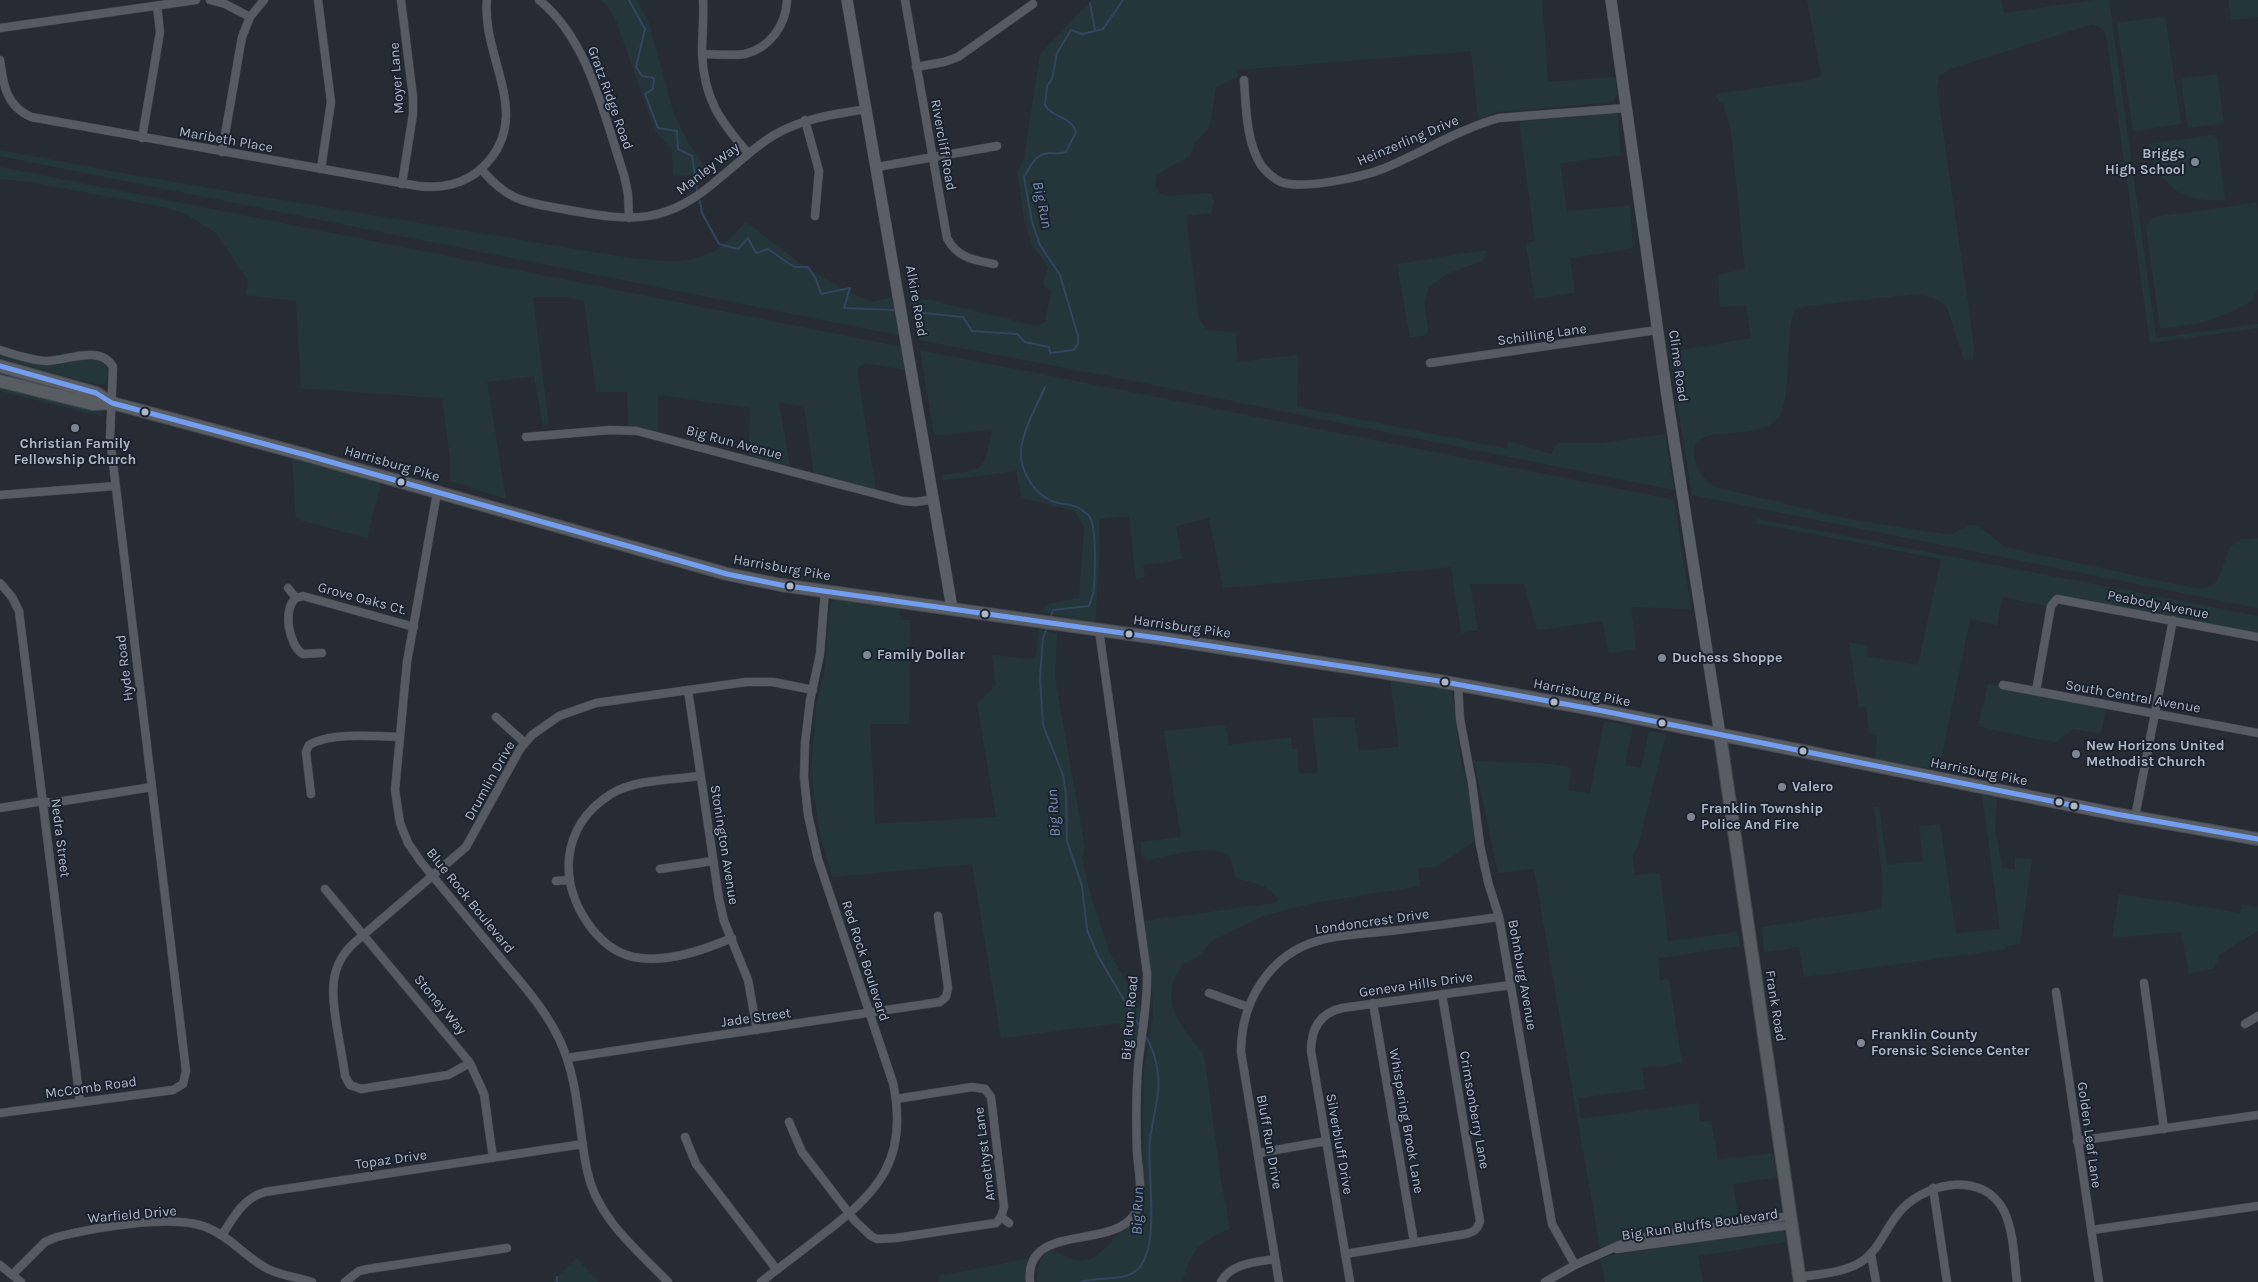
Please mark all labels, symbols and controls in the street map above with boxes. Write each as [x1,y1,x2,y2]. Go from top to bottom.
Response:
street label: Moyer Lane [386,42,408,114]
street label: Gratz Ridge Road [584,44,636,152]
street label: Rivercliff Road [927,98,959,192]
street label: Heinzerling Drive [1355,112,1461,170]
street label: Maribeth Place [178,123,274,157]
street label: Manley Way [673,139,743,199]
place label: Briggs High School [2105,146,2185,178]
marker: Briggs High School [2189,156,2201,168]
water label: Big Run [1028,180,1056,230]
street label: Alkire Road [901,264,931,338]
street label: Schilling Lane [1496,320,1588,350]
street label: Clime Road [1665,329,1691,403]
unlabelled marker [140,407,150,417]
marker: Christian Family Fellowship Church [69,422,81,434]
street label: Big Run Avenue [684,422,784,464]
place label: Christian Family Fellowship Church [14,436,136,468]
street label: Harrisburg Pike [342,442,442,486]
unlabelled marker [396,477,406,487]
street label: Harrisburg Pike [732,551,832,585]
street label: Grove Oaks Ct. [316,579,408,619]
unlabelled marker [785,581,795,591]
street label: Peabody Avenue [2106,587,2210,623]
unlabelled marker [980,609,990,619]
street label: Harrisburg Pike [1132,612,1232,642]
unlabelled marker [1124,629,1134,639]
street label: Hyde Road [113,634,137,702]
place label: Family Dollar [877,647,965,663]
marker: Family Dollar [861,649,873,661]
place label: Duchess Shoppe [1672,650,1782,666]
marker: Duchess Shoppe [1656,652,1668,664]
street label: Harrisburg Pike [1532,675,1632,711]
unlabelled marker [1440,677,1450,687]
street label: South Central Avenue [2064,677,2202,717]
unlabelled marker [1549,697,1559,707]
unlabelled marker [1657,718,1667,728]
street label: Drumlin Drive [461,738,519,824]
place label: New Horizons United Methodist Church [2086,738,2225,770]
unlabelled marker [1798,746,1808,756]
marker: New Horizons United Methodist Church [2070,748,2082,760]
street label: Harrisburg Pike [1929,754,2029,790]
place label: Valero [1792,779,1833,795]
marker: Valero [1776,781,1788,793]
street label: Stonington Avenue [706,784,742,906]
water label: Big Run [1043,788,1065,838]
street label: Nedra Street [47,797,73,879]
unlabelled marker [2054,797,2064,807]
place label: Franklin Township Police And Fire [1701,801,1823,834]
unlabelled marker [2069,801,2079,811]
marker: Franklin Township Police And Fire [1685,811,1697,823]
street label: Blue Rock Boulevard [422,845,518,957]
street label: Red Rock Boulevard [838,898,892,1024]
street label: Londoncrest Drive [1314,906,1430,938]
street label: Bohnburg Avenue [1504,918,1540,1032]
street label: Geneva Hills Drive [1358,969,1474,1001]
street label: Frank Road [1761,969,1789,1043]
street label: Stoney Way [410,972,470,1038]
street label: Big Run Road [1118,975,1142,1061]
street label: Jade Street [720,1005,792,1031]
place label: Franklin County Forensic Science Center [1871,1027,2030,1060]
marker: Franklin County Forensic Science Center [1855,1037,1867,1049]
street label: Whispering Brook Lane [1385,1047,1427,1195]
street label: Crimsonberry Lane [1455,1050,1493,1170]
street label: McComb Road [44,1073,138,1103]
street label: Golden Leaf Lane [2073,1081,2105,1189]
street label: Silverbluff Drive [1322,1092,1356,1196]
street label: Bluff Run Drive [1252,1093,1286,1191]
street label: Amethyst Lane [971,1106,999,1202]
street label: Topaz Drive [354,1147,428,1173]
water label: Big Run [1128,1187,1148,1235]
street label: Warfield Drive [87,1203,177,1227]
street label: Big Run Bluffs Boulevard [1621,1206,1779,1244]

